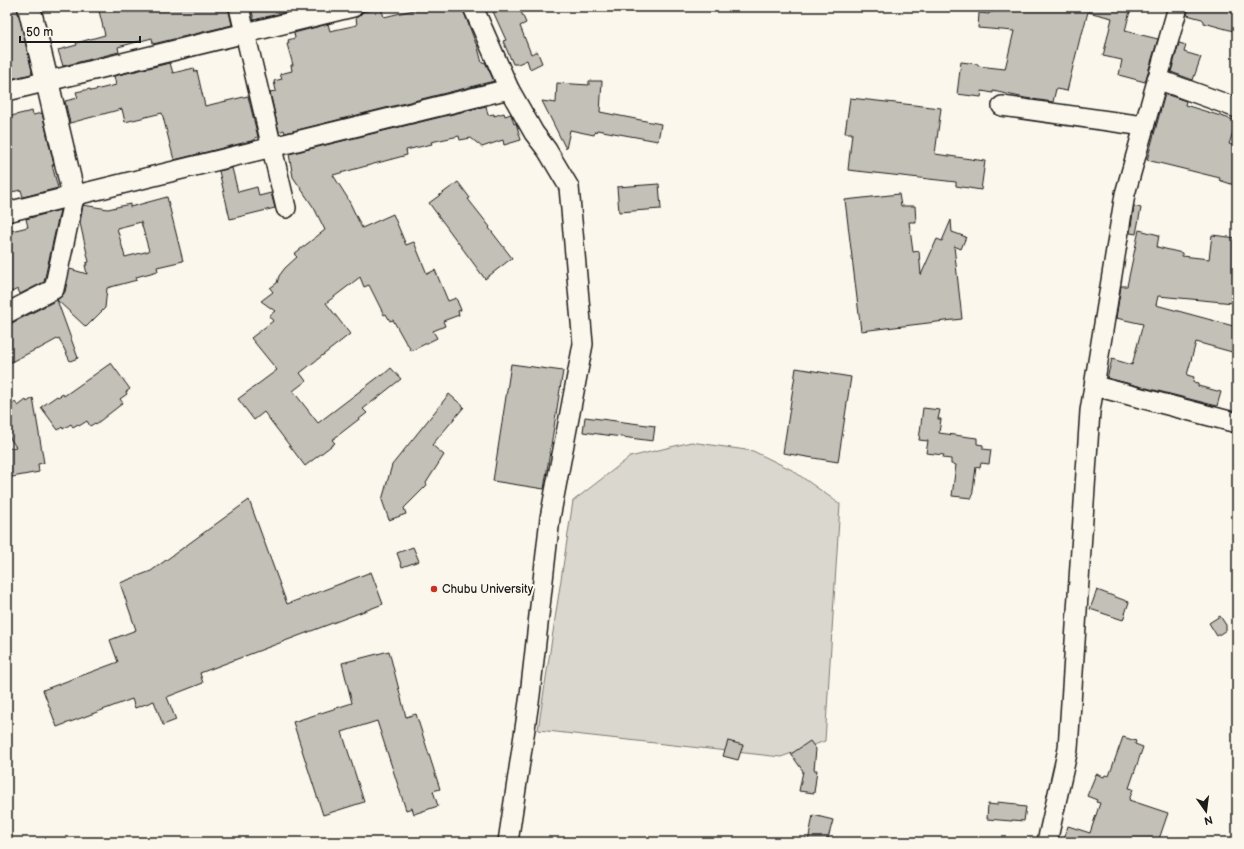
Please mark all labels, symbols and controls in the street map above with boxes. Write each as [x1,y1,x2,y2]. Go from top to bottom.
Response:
scale bar [20,18,140,44]
text: 50 m [26,25,53,40]
place label: Chubu University [442,582,534,597]
marker: Chubu University [429,584,439,594]
north arrow [1186,791,1226,831]
text: N [1203,813,1214,828]

